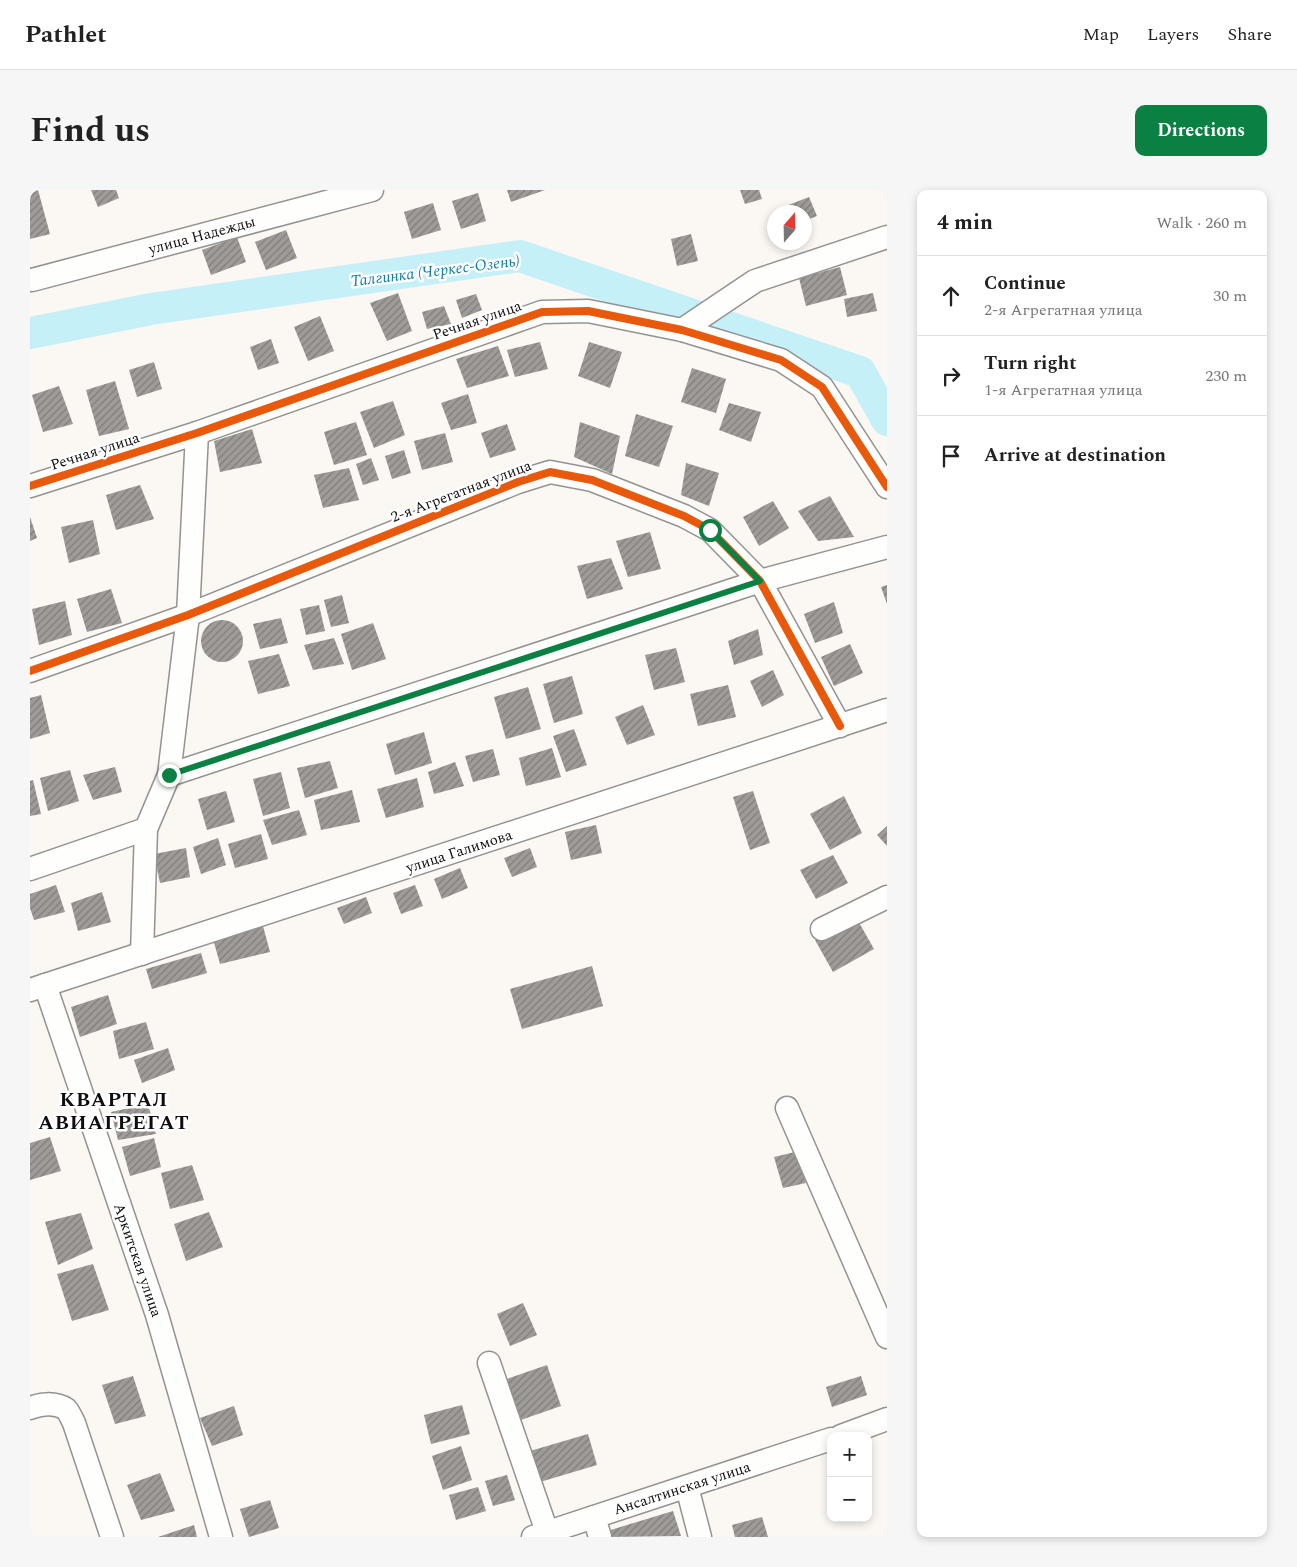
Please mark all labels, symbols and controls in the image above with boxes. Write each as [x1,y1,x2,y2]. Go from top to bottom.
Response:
text: Pathlet [25,17,107,53]
text: Map [1083,21,1119,48]
text: Layers [1147,21,1199,48]
text: Share [1227,21,1272,48]
text: Find us [30,104,150,157]
button: Directions [1135,105,1267,156]
north arrow [767,205,812,250]
text: 4 min [937,207,993,239]
street label: улица Надежды [145,210,258,261]
text: Walk · 260 m [1156,211,1247,235]
water label: Талгинка (Черкес-Озень) [349,249,521,293]
text: Continue [984,269,1066,298]
icon: ahead [937,282,965,310]
text: 30 m [1213,284,1247,308]
street label: Речная улица [430,294,525,346]
text: 2-я Агрегатная улица [984,298,1143,322]
text: Turn right [984,349,1077,378]
icon: right [937,362,965,390]
text: 230 m [1205,364,1247,388]
text: 1-я Агрегатная улица [984,378,1143,402]
street label: Речная улица [48,426,143,477]
text: Arrive at destination [984,441,1166,470]
icon: arrive [937,442,965,470]
street label: 2-я Агрегатная улица [388,454,535,529]
route start [699,519,722,542]
route end [158,764,181,787]
street label: улица Галимова [402,823,516,880]
district label: КВАРТАЛ АВИАГРЕГАТ [38,1085,190,1138]
street label: Аркитская улица [107,1200,168,1321]
map controls [827,1432,872,1522]
button: + [827,1432,872,1477]
street label: Ансалтинская улица [611,1455,754,1521]
button: − [827,1477,872,1522]

